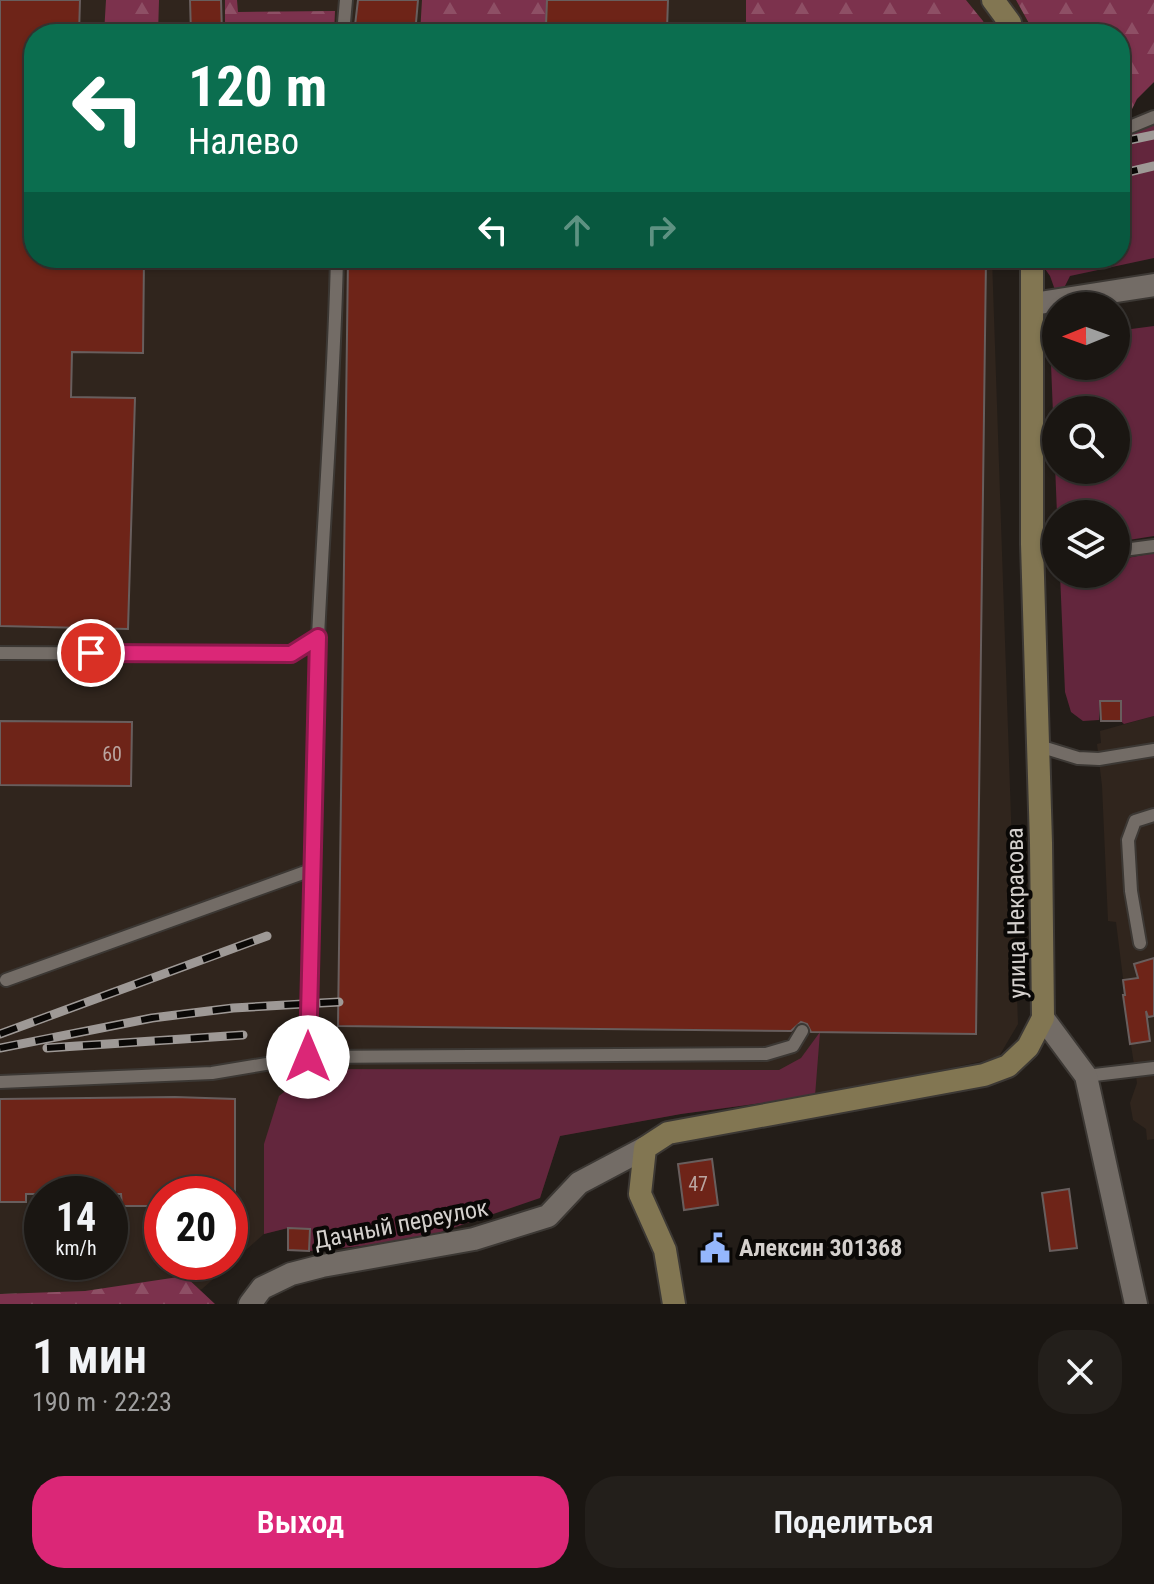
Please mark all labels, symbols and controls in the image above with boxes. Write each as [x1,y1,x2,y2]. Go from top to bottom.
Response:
text: 120 m [188,54,327,120]
icon: left [56,56,160,160]
text: Налево [188,121,299,163]
icon: left [471,208,515,252]
icon: ahead [555,208,599,252]
icon: right [639,208,683,252]
north arrow [1042,292,1130,380]
map controls [1042,292,1130,588]
button: search [1042,396,1130,484]
button: layers [1042,500,1130,588]
pin [57,619,125,687]
icon: arrive [69,631,113,675]
house number: 60 [102,742,122,766]
street label: улица Некрасова [1001,827,1031,999]
position arrow [266,1015,350,1099]
house number: 47 [688,1172,708,1196]
speed limit sign: 20 [144,1176,248,1280]
street label: Дачный переулок [312,1193,491,1255]
text: 14 [56,1194,96,1241]
public building icon: Алексин 301368 [698,1231,732,1265]
place label: Алексин 301368 [739,1234,902,1262]
text: km/h [55,1236,97,1260]
text: 1 мин [32,1328,147,1385]
button: close [1038,1330,1122,1414]
text: 190 m · 22:23 [32,1387,172,1417]
button: Выход [32,1476,569,1568]
button: Поделиться [585,1476,1122,1568]

